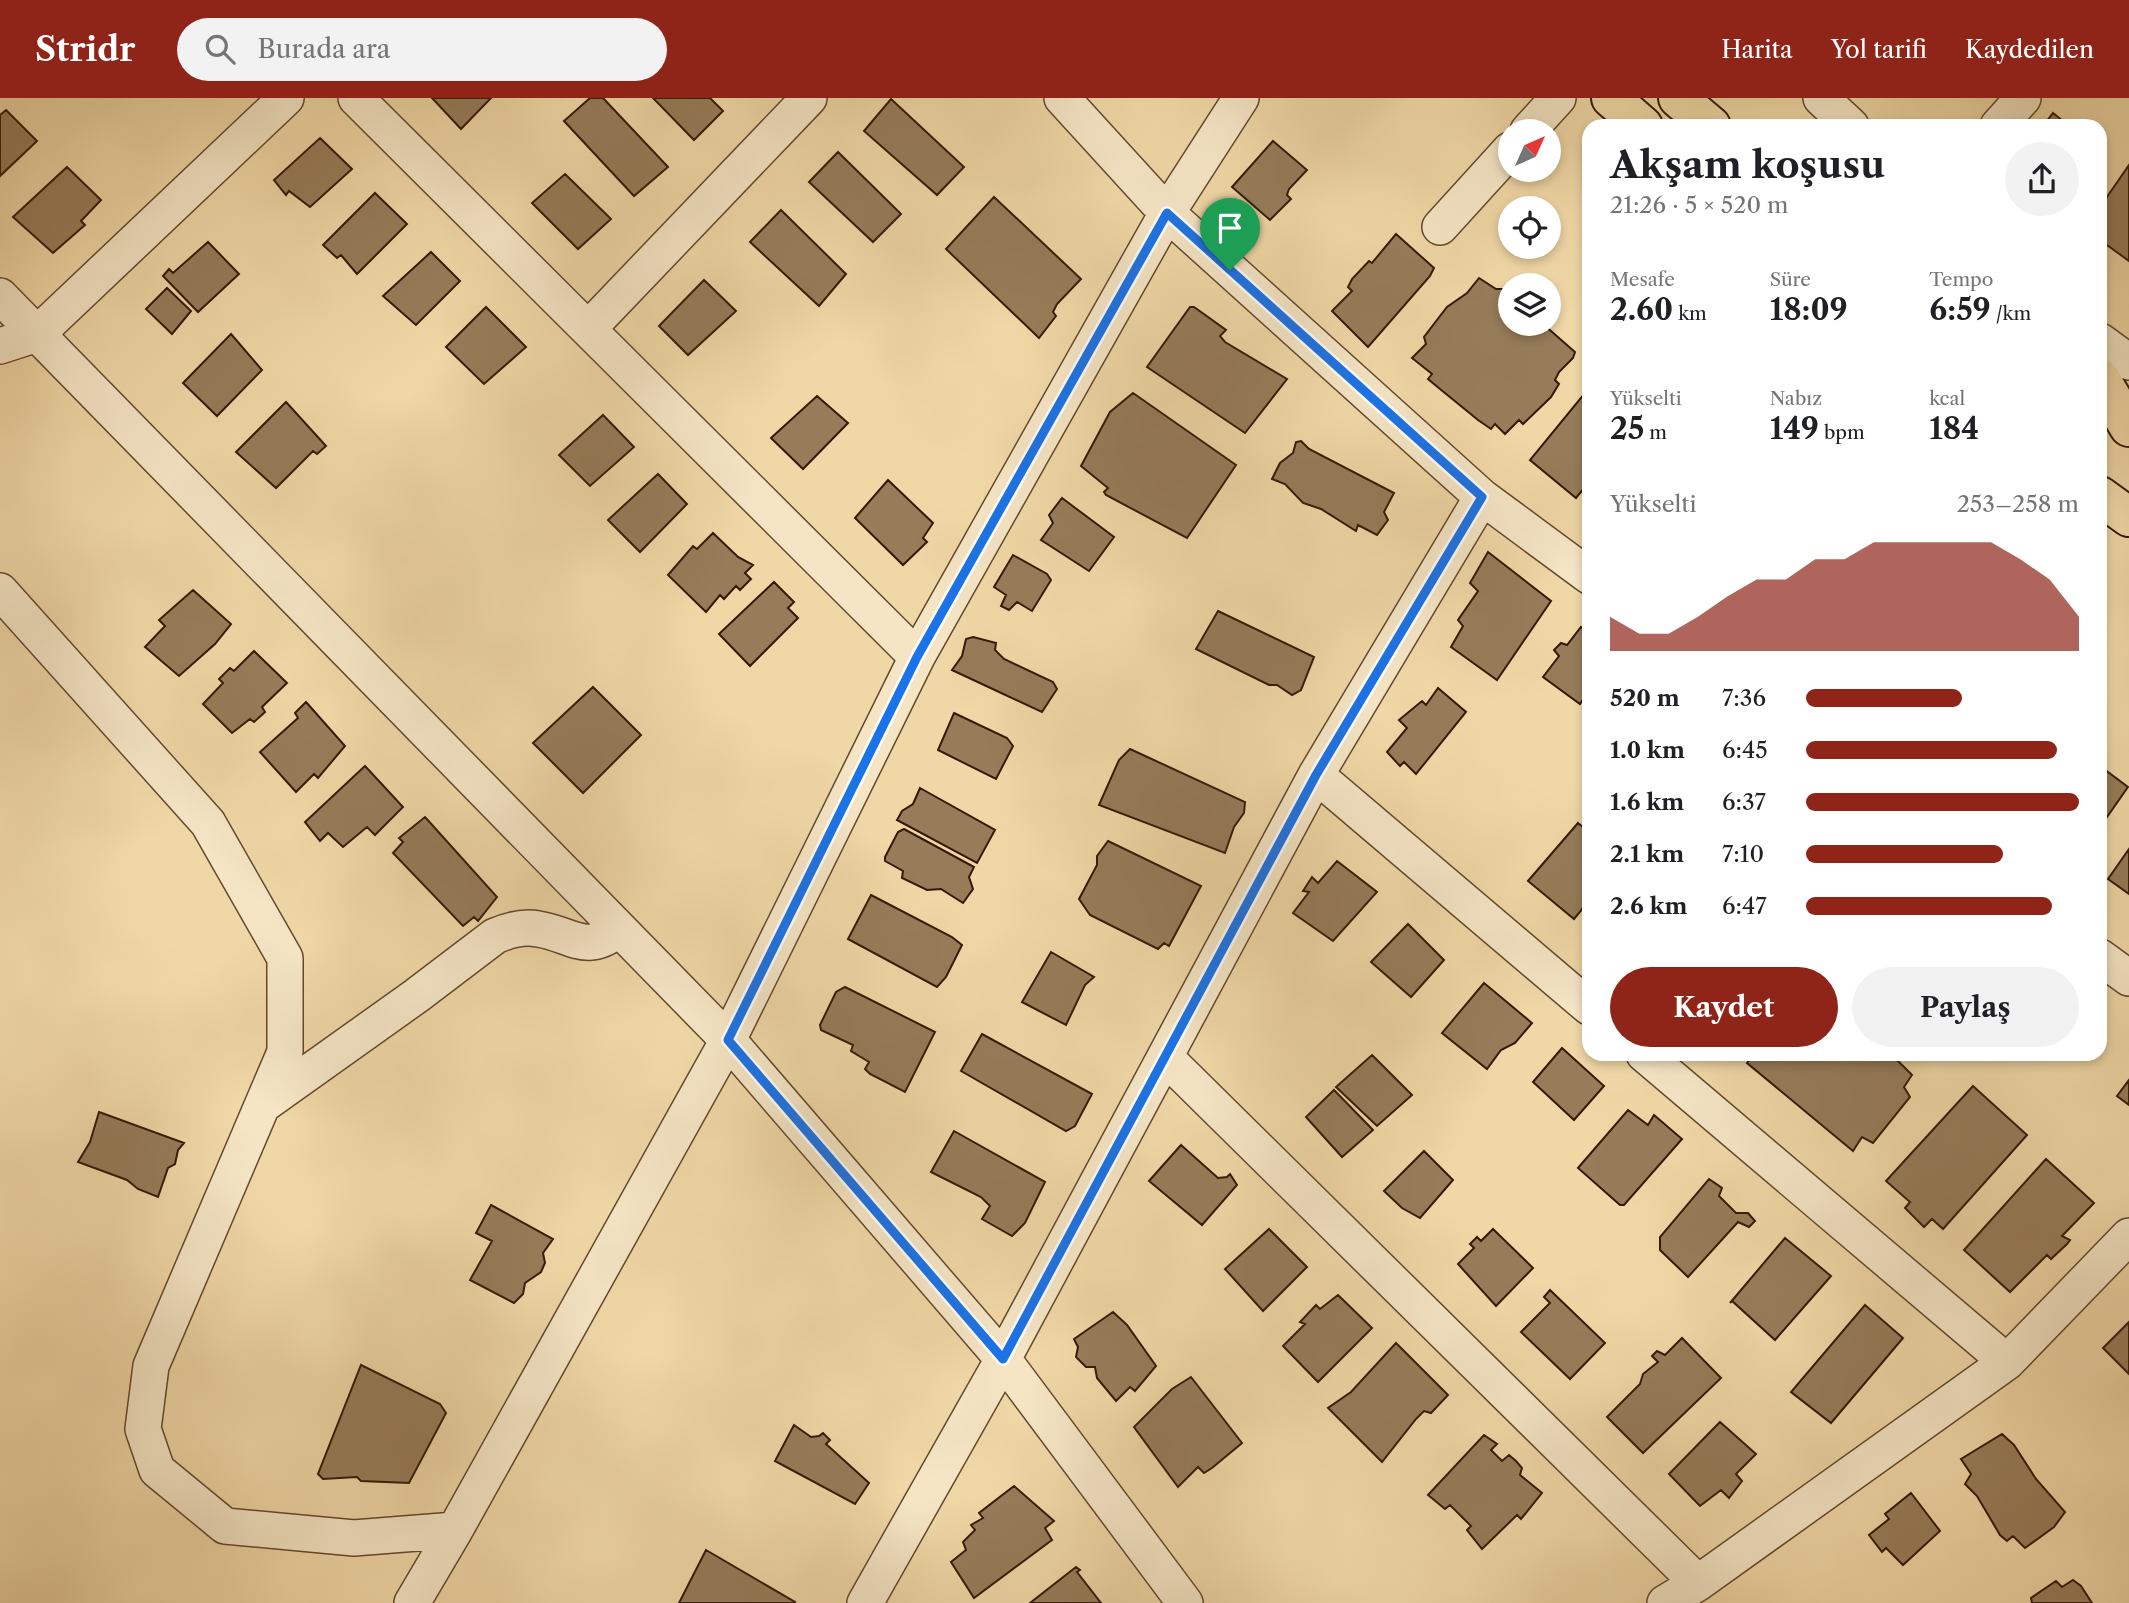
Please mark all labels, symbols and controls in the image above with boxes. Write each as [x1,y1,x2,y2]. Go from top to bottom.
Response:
search box [177,18,667,81]
text: Stridr [35,29,135,70]
icon: search [201,30,239,68]
text: Burada ara [257,33,391,65]
text: Harita [1721,35,1793,64]
text: Yol tarifi [1831,35,1927,64]
text: Kaydedilen [1965,35,2094,64]
north arrow [1498,119,1561,182]
map controls [1498,119,1561,336]
text: Akşam koşusu [1610,141,1885,188]
button: share [2005,142,2079,216]
text: 21:26 · 5 × 520 m [1610,191,1789,219]
button: locate [1498,196,1561,259]
pin [1200,198,1260,270]
icon: arrive [1211,209,1249,247]
text: Mesafe [1610,268,1675,291]
text: Süre [1770,268,1811,291]
text: Tempo [1929,268,1993,291]
button: layers [1498,273,1561,336]
text: 2.60 [1610,291,1673,328]
text: 18:09 [1770,291,1848,328]
text: 6:59 [1929,291,1991,328]
text: km [1673,302,1707,325]
text: /km [1991,302,2031,325]
text: Yükselti [1610,387,1681,410]
text: Nabız [1770,387,1822,410]
text: kcal [1929,387,1965,410]
text: 25 [1610,410,1644,447]
text: 149 [1770,410,1819,447]
text: 184 [1929,410,1979,447]
text: m [1644,421,1667,444]
text: bpm [1819,421,1865,444]
text: Yükselti [1610,490,1697,518]
text: 253–258 m [1957,490,2079,518]
text: 520 m [1610,684,1680,712]
text: 7:36 [1722,684,1766,712]
text: 1.0 km [1610,736,1685,764]
text: 6:45 [1722,736,1768,764]
text: 1.6 km [1610,788,1684,816]
text: 6:37 [1722,788,1766,816]
text: 2.1 km [1610,840,1684,868]
text: 7:10 [1722,840,1764,868]
text: 2.6 km [1610,892,1688,920]
text: 6:47 [1722,892,1767,920]
button: Kaydet [1610,967,1838,1047]
button: Paylaş [1852,967,2079,1047]

